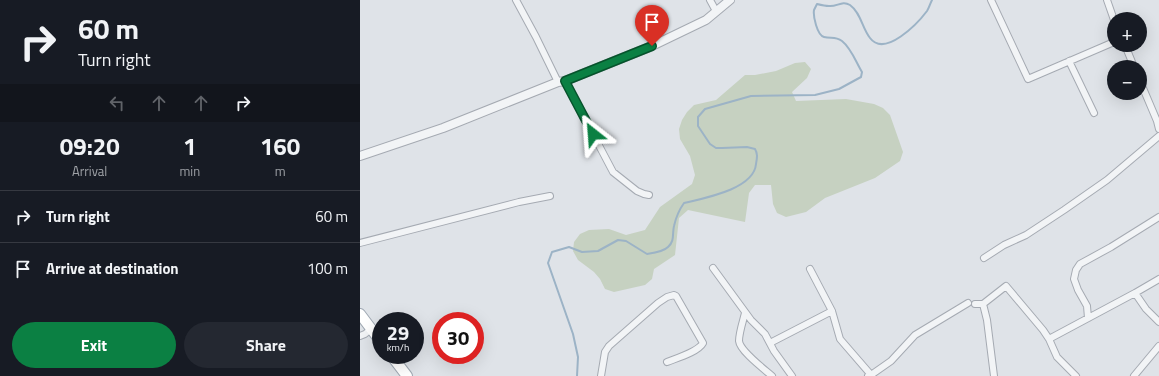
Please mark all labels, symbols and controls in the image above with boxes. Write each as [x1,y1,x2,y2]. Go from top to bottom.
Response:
pin [635,5,669,46]
text: 60 m [78,7,139,50]
icon: arrive [641,11,663,33]
map controls [1107,12,1147,100]
button: + [1107,12,1147,52]
icon: right [12,16,64,68]
text: Turn right [78,46,151,73]
button: − [1107,60,1147,100]
icon: left [106,92,128,114]
icon: ahead [148,92,170,114]
icon: ahead [190,92,212,114]
icon: right [232,92,254,114]
position arrow [572,113,614,155]
text: 09:20 [60,128,120,164]
text: 1 [183,128,197,164]
text: 160 [260,128,300,164]
text: Arrival [72,161,107,181]
text: min [179,161,200,181]
text: m [275,161,286,181]
text: Turn right [46,205,110,228]
text: 60 m [315,205,348,228]
icon: right [12,206,34,228]
text: Arrive at destination [46,257,179,280]
text: 100 m [307,257,348,280]
icon: arrive [12,258,34,280]
speed limit sign: 30 [432,312,484,364]
text: 29 [387,317,409,348]
button: Exit [12,322,176,368]
button: Share [184,322,348,368]
text: km/h [387,340,409,355]

